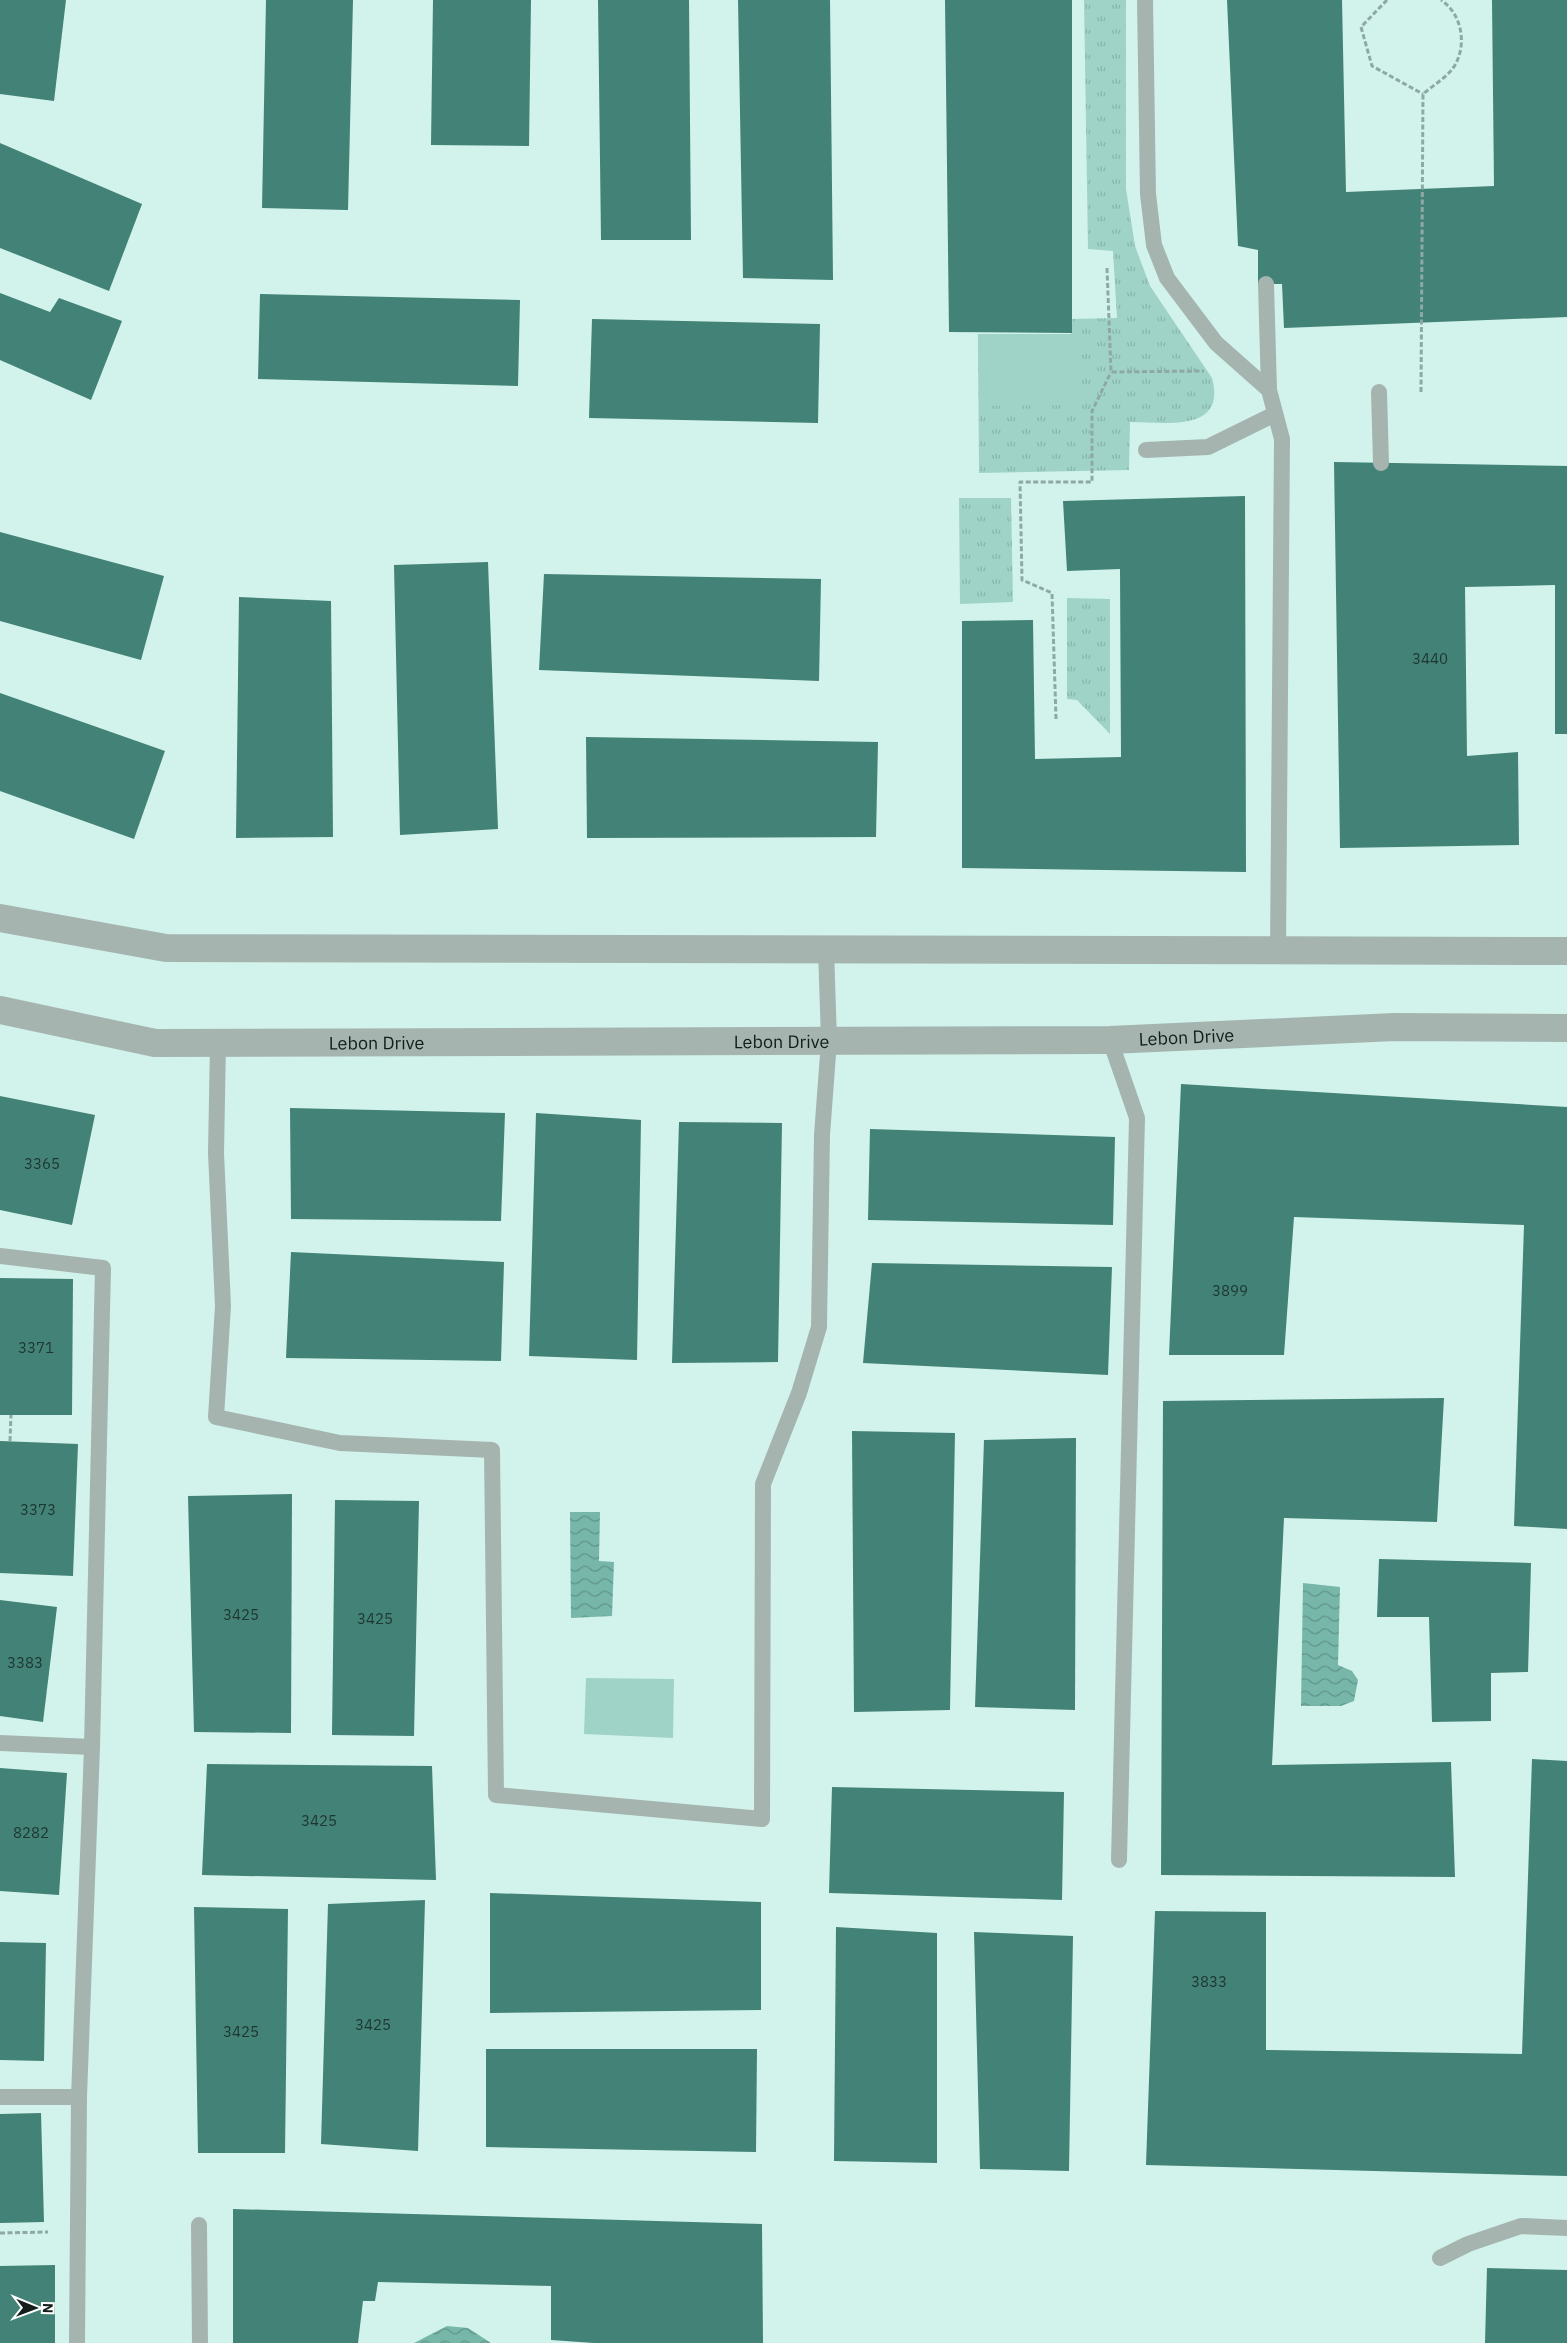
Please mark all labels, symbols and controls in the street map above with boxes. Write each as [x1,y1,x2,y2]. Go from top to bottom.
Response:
house number: 3440 [1412,649,1448,668]
street label: Lebon Drive [1138,1023,1235,1050]
street label: Lebon Drive [734,1029,829,1053]
street label: Lebon Drive [329,1031,424,1054]
house number: 3365 [24,1154,60,1173]
house number: 3899 [1212,1281,1248,1300]
house number: 3371 [18,1338,54,1357]
house number: 3373 [20,1500,56,1519]
house number: 3425 [223,1605,259,1624]
house number: 3425 [357,1609,393,1628]
house number: 3383 [7,1653,43,1672]
house number: 3425 [301,1811,337,1830]
house number: 8282 [13,1823,49,1842]
house number: 3833 [1191,1972,1227,1991]
house number: 3425 [355,2015,391,2034]
house number: 3425 [223,2022,259,2041]
north arrow [10,2283,60,2333]
text: N [39,2303,57,2313]

